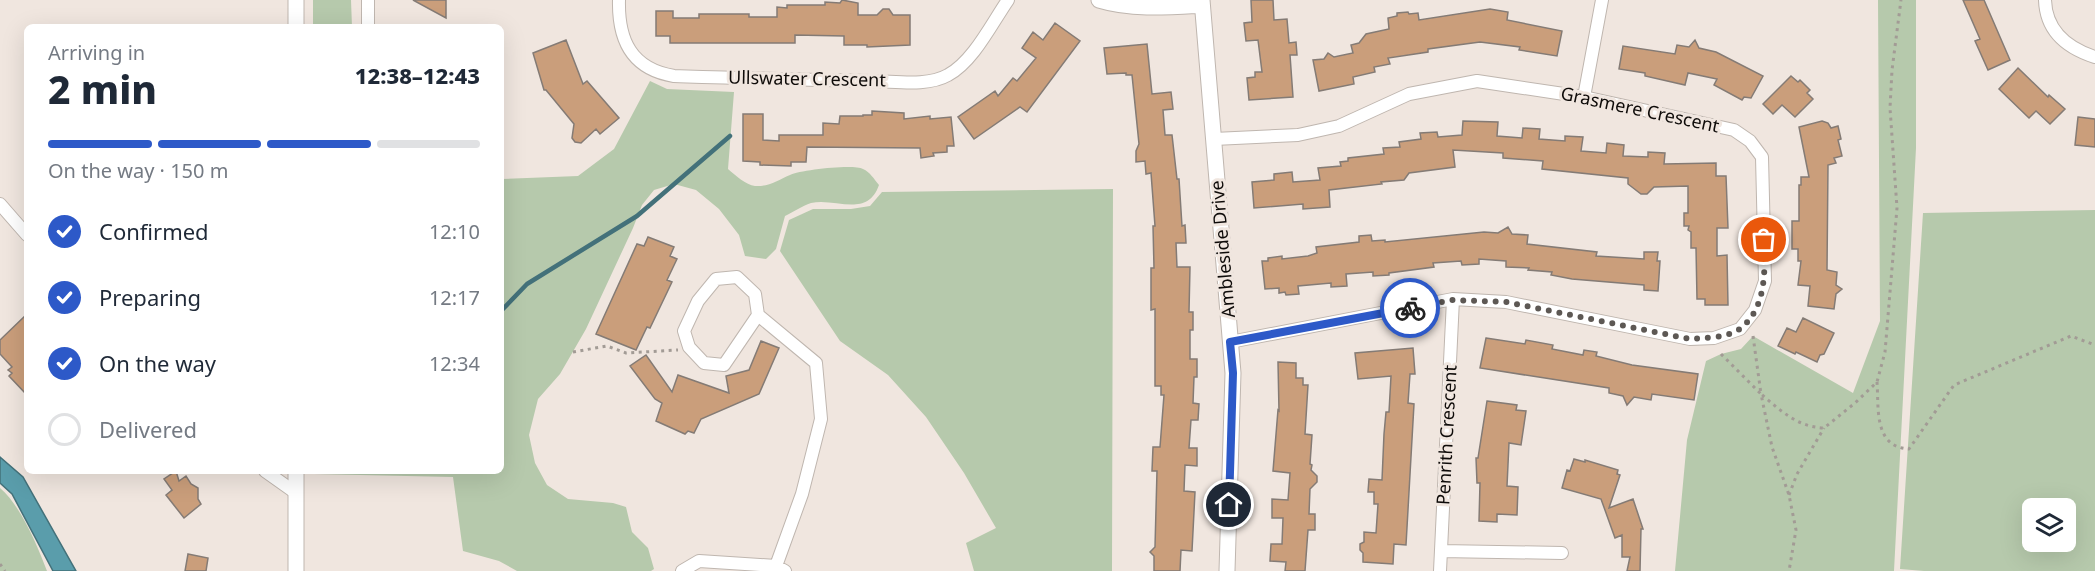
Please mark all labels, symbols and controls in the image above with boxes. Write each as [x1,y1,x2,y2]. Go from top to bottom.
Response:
text: Arriving in [48,39,145,66]
text: 12:38–12:43 [355,60,480,90]
text: 2 min [48,62,157,115]
street label: Ullswater Crescent [728,65,887,91]
street label: Grasmere Crescent [1559,81,1722,138]
text: On the way · 150 m [48,157,228,184]
street label: Ambleside Drive [1204,179,1240,319]
pin [1738,214,1789,265]
icon: check [48,215,81,248]
text: Confirmed [99,216,209,246]
text: 12:10 [429,218,480,245]
icon: bag [1747,223,1780,256]
courier [1380,278,1440,338]
icon: check [48,281,81,314]
text: Preparing [99,282,201,312]
text: 12:17 [429,284,480,311]
icon: bike [1394,292,1427,325]
icon: check [48,347,81,380]
text: On the way [99,348,216,378]
text: 12:34 [429,350,480,377]
street label: Penrith Crescent [1430,364,1462,506]
text: Delivered [99,414,197,444]
pin [1203,479,1254,530]
icon: home [1212,488,1245,521]
map controls [2022,498,2076,552]
button: layers [2022,498,2076,552]

